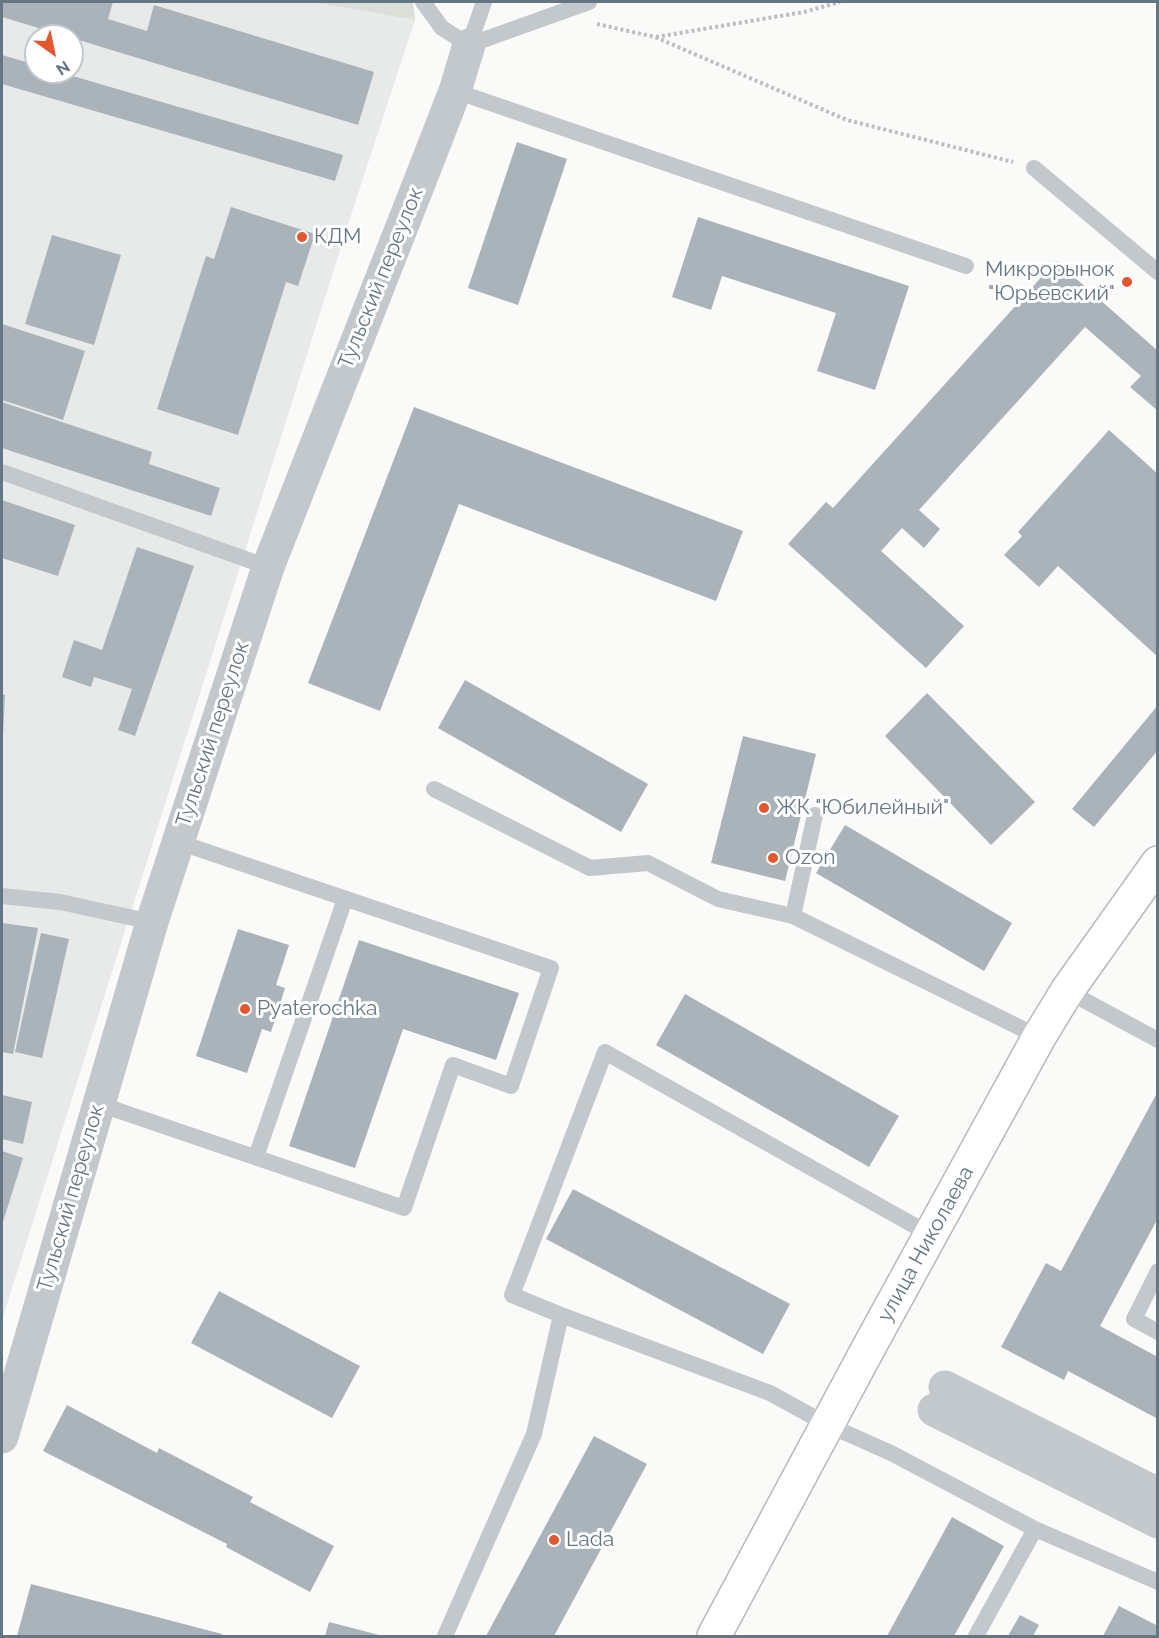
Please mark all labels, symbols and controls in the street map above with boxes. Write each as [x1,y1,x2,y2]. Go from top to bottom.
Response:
north arrow [24,24,84,84]
text: N [53,57,73,79]
street label: Тульский переулок [333,184,429,372]
place label: КДМ [314,224,361,250]
marker: КДМ [295,230,309,244]
place label: Микрорынок "Юрьевский" [985,257,1115,307]
marker: Микрорынок "Юрьевский" [1120,275,1134,289]
street label: Тульский переулок [171,638,255,830]
place label: ЖК "Юбилейный" [776,795,949,821]
marker: ЖК "Юбилейный" [757,801,771,815]
place label: Ozon [785,845,836,871]
marker: Ozon [766,851,780,865]
place label: Pyaterochka [257,996,378,1022]
marker: Pyaterochka [238,1002,252,1016]
street label: Тульский переулок [32,1102,110,1294]
street label: улица Николаева [873,1162,979,1326]
place label: Lada [566,1527,614,1553]
marker: Lada [547,1533,561,1547]

